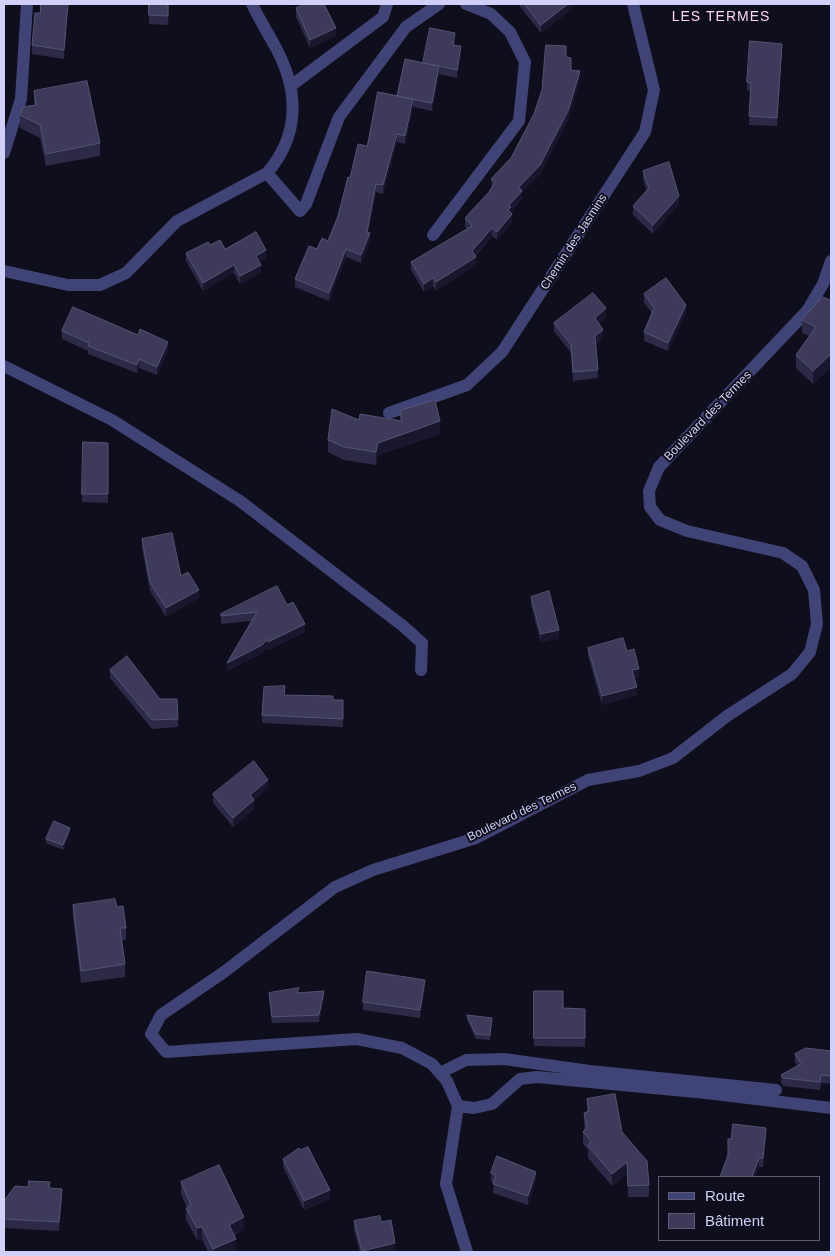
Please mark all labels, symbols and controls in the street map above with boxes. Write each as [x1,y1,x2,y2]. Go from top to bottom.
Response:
district label: LES TERMES [670,9,772,25]
street label: Chemin des Jasmins [538,191,610,293]
street label: Boulevard des Termes [661,368,755,464]
street label: Boulevard des Termes [465,779,579,845]
legend [658,1176,820,1241]
text: Route [705,1187,745,1204]
text: Bâtiment [705,1212,764,1229]

